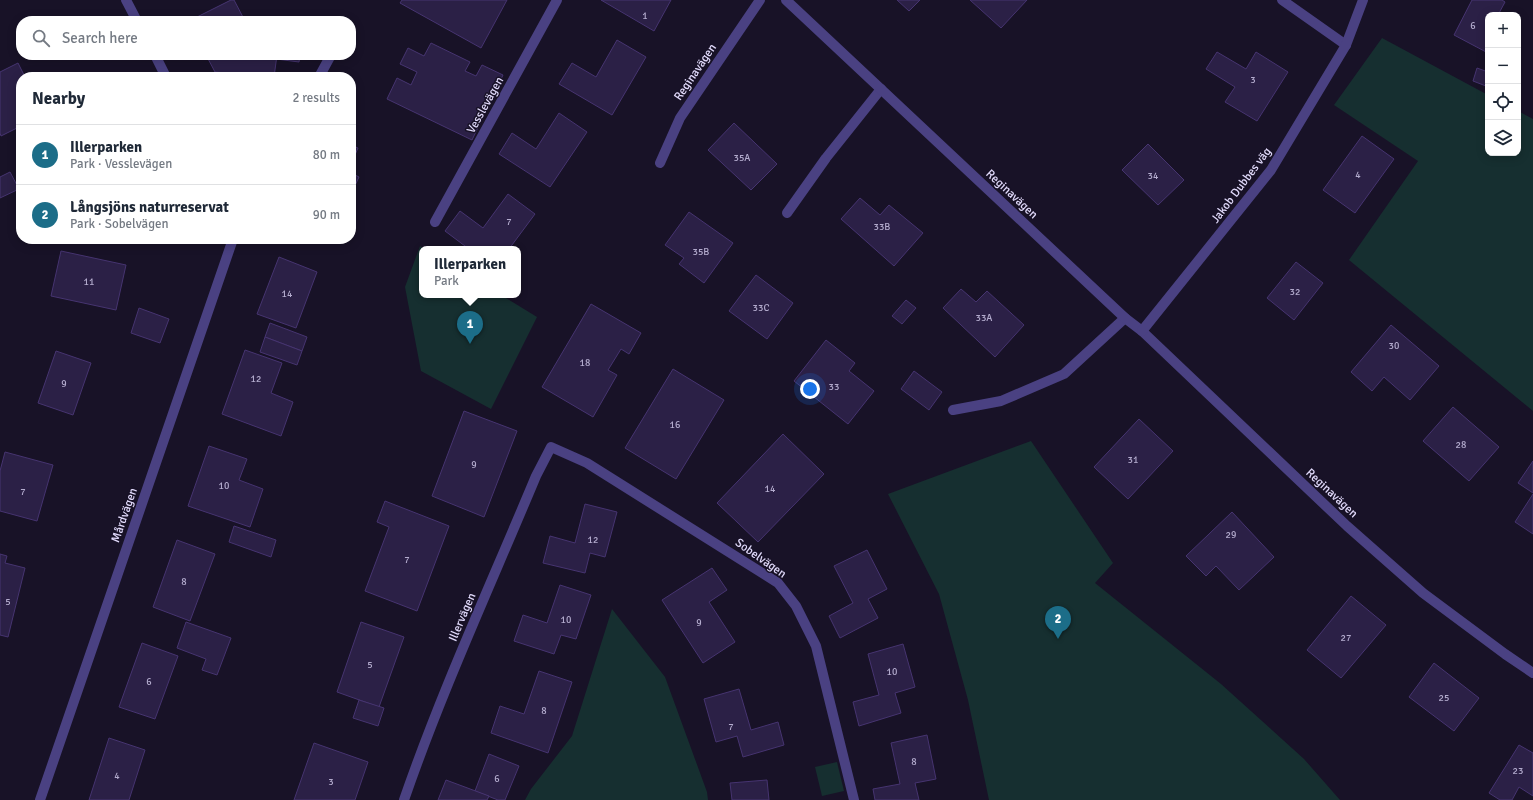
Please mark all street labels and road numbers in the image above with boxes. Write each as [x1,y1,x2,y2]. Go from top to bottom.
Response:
street label: Reginavägen [671,41,720,104]
street label: Vesslevägen [464,74,507,136]
street label: Jakob Dubbes väg [1208,145,1275,226]
street label: Reginavägen [983,167,1041,222]
street label: Reginavägen [1303,466,1361,521]
street label: Mårdvägen [108,486,141,544]
street label: Sobelvägen [732,535,789,581]
street label: Illervägen [446,591,479,644]

